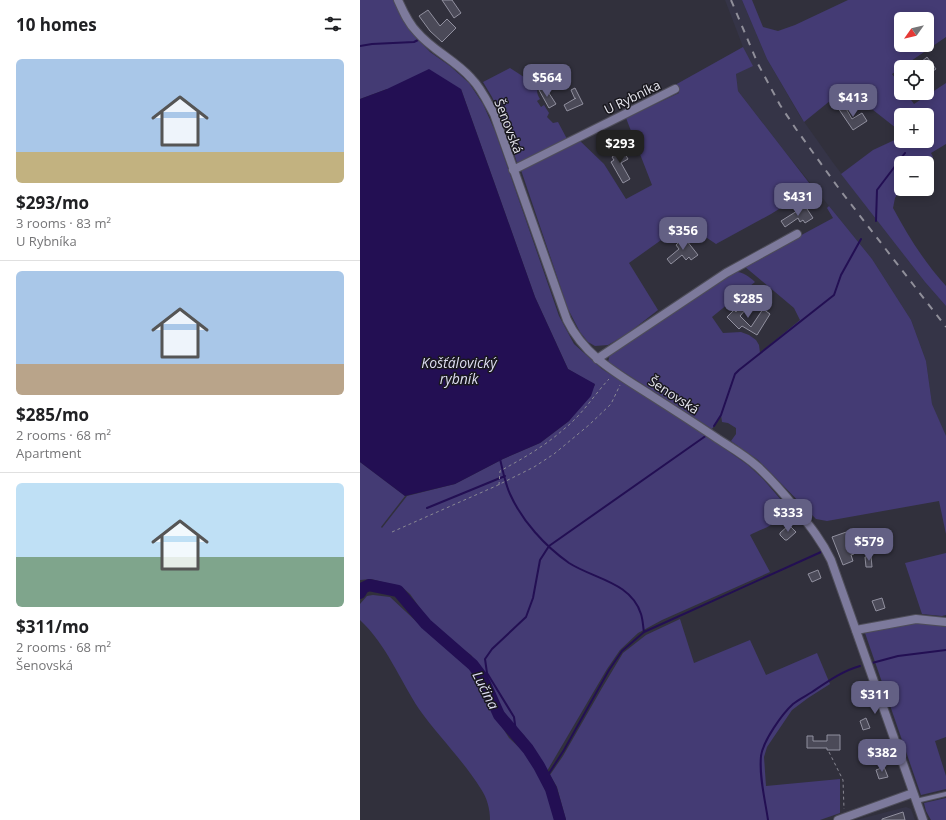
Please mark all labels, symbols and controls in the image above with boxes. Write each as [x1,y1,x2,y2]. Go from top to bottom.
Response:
north arrow [894,12,934,52]
map controls [894,12,934,196]
text: 10 homes [16,13,97,36]
icon: filters [322,13,344,35]
button: locate [894,60,934,100]
pin: $564 [523,64,571,98]
text: $564 [532,68,562,86]
street label: U Rybníka [601,76,663,118]
pin: $413 [829,84,877,118]
icon: home [144,85,216,157]
text: $413 [838,88,868,106]
street label: Šenovská [490,96,528,156]
button: + [894,108,934,148]
pin: $293 [596,130,644,164]
text: $293 [605,134,635,152]
button: − [894,156,934,196]
pin: $431 [774,183,822,217]
text: $431 [783,187,813,205]
text: $293/mo [16,191,89,214]
text: 3 rooms · 83 m² [16,214,111,232]
pin: $356 [659,217,707,251]
text: $356 [668,221,698,239]
text: U Rybníka [16,232,77,250]
pin: $285 [724,285,772,319]
text: $285 [733,289,763,307]
icon: home [144,297,216,369]
water label: Košťálovický rybník [421,353,498,388]
street label: Šenovská [645,372,703,418]
text: $285/mo [16,403,89,426]
text: 2 rooms · 68 m² [16,426,111,444]
text: Apartment [16,444,81,462]
pin: $333 [764,499,812,533]
text: $333 [773,503,803,521]
icon: home [144,509,216,581]
pin: $579 [845,528,893,562]
text: $579 [854,532,884,550]
text: $311/mo [16,615,89,638]
text: 2 rooms · 68 m² [16,638,111,656]
text: Šenovská [16,656,73,674]
water label: Lučina [468,668,504,712]
pin: $311 [851,681,899,715]
text: $311 [860,685,890,703]
pin: $382 [858,739,906,773]
text: $382 [867,743,897,761]

